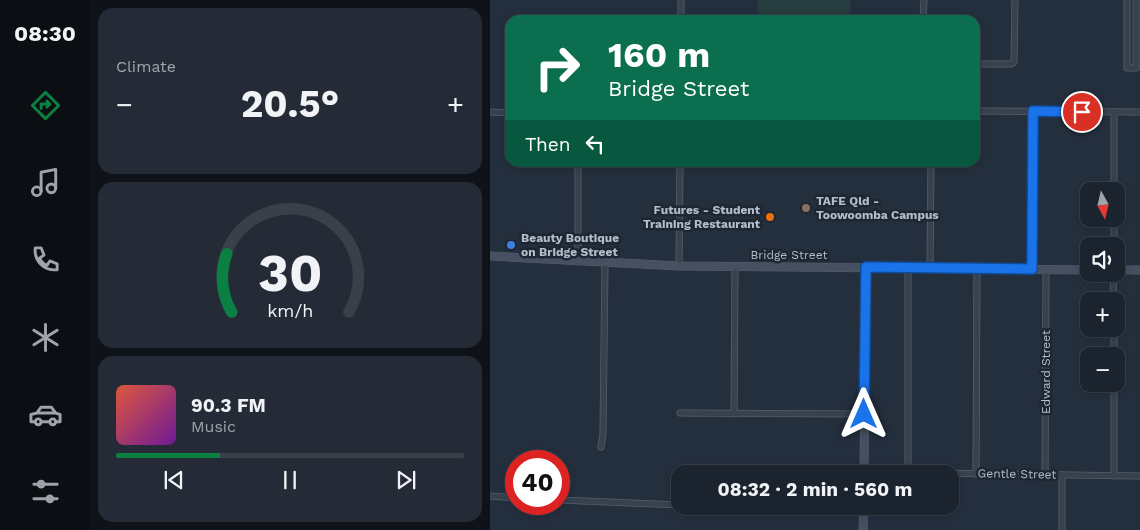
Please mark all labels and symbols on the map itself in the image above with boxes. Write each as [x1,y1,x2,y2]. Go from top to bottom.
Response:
pin [1061,91,1103,133]
north arrow [1080,182,1125,228]
place label: TAFE Qld - Toowoomba Campus [816,194,939,222]
marker: TAFE Qld - Toowoomba Campus [800,202,812,214]
place label: Futures - Student Training Restaurant [643,203,761,231]
marker: Futures - Student Training Restaurant [764,211,776,223]
place label: Beauty Boutique on Bridge Street [521,231,619,259]
marker: Beauty Boutique on Bridge Street [505,239,517,251]
street label: Bridge Street [751,248,827,262]
street label: Edward Street [1039,330,1053,414]
position arrow [837,387,889,439]
speed limit sign: 40 [505,450,570,515]
street label: Gentle Street [977,466,1057,482]

